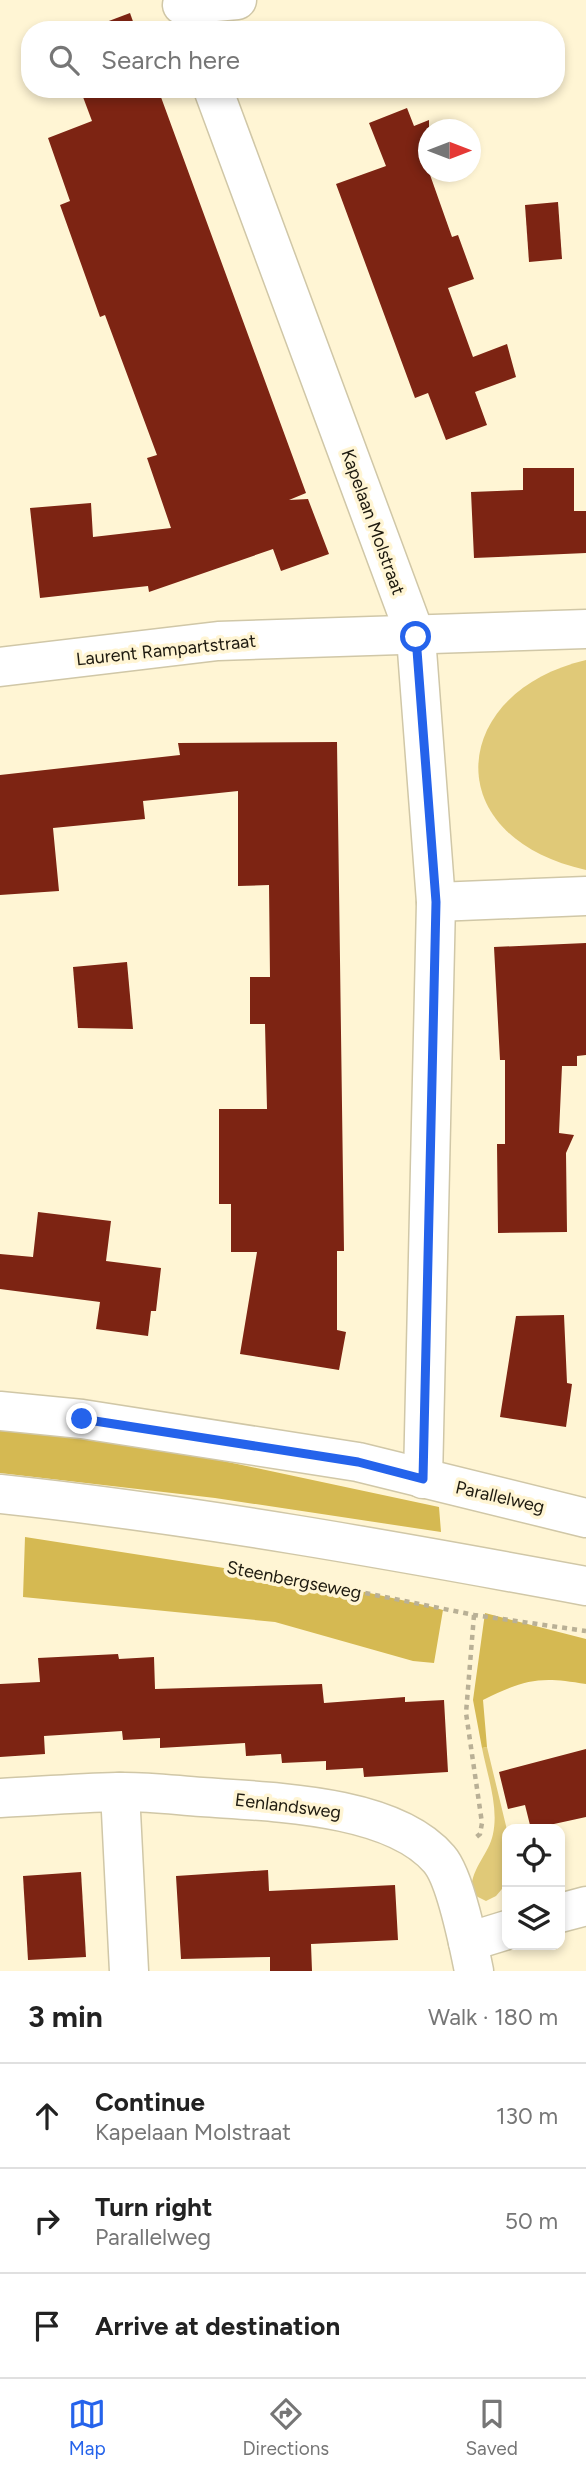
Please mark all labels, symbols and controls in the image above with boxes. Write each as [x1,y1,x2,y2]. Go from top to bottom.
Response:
search box [21,21,565,98]
icon: search [45,41,83,79]
text: Search here [101,44,240,76]
north arrow [418,119,481,182]
street label: Kapelaan Molstraat [336,446,410,598]
route start [400,621,431,652]
street label: Laurent Rampartstraat [75,630,257,670]
route end [66,1403,97,1434]
street label: Parallelweg [453,1476,547,1518]
street label: Steenbergseweg [225,1556,363,1604]
street label: Eenlandsweg [234,1789,342,1823]
map controls [502,1824,565,1950]
button: locate [502,1824,565,1887]
button: layers [502,1887,565,1950]
text: 3 min [28,1998,103,2035]
text: Walk · 180 m [428,2003,558,2031]
text: Continue [95,2086,205,2118]
icon: ahead [28,2097,66,2135]
text: 130 m [496,2102,558,2130]
text: Kapelaan Molstraat [95,2118,291,2146]
text: Turn right [95,2191,212,2223]
icon: right [28,2202,66,2240]
text: 50 m [505,2207,558,2235]
text: Parallelweg [95,2223,211,2251]
icon: arrive [28,2307,66,2345]
text: Arrive at destination [95,2310,340,2342]
tab: Map [68,2395,106,2460]
tab: Directions [242,2395,329,2460]
tab: Saved [465,2395,518,2460]

